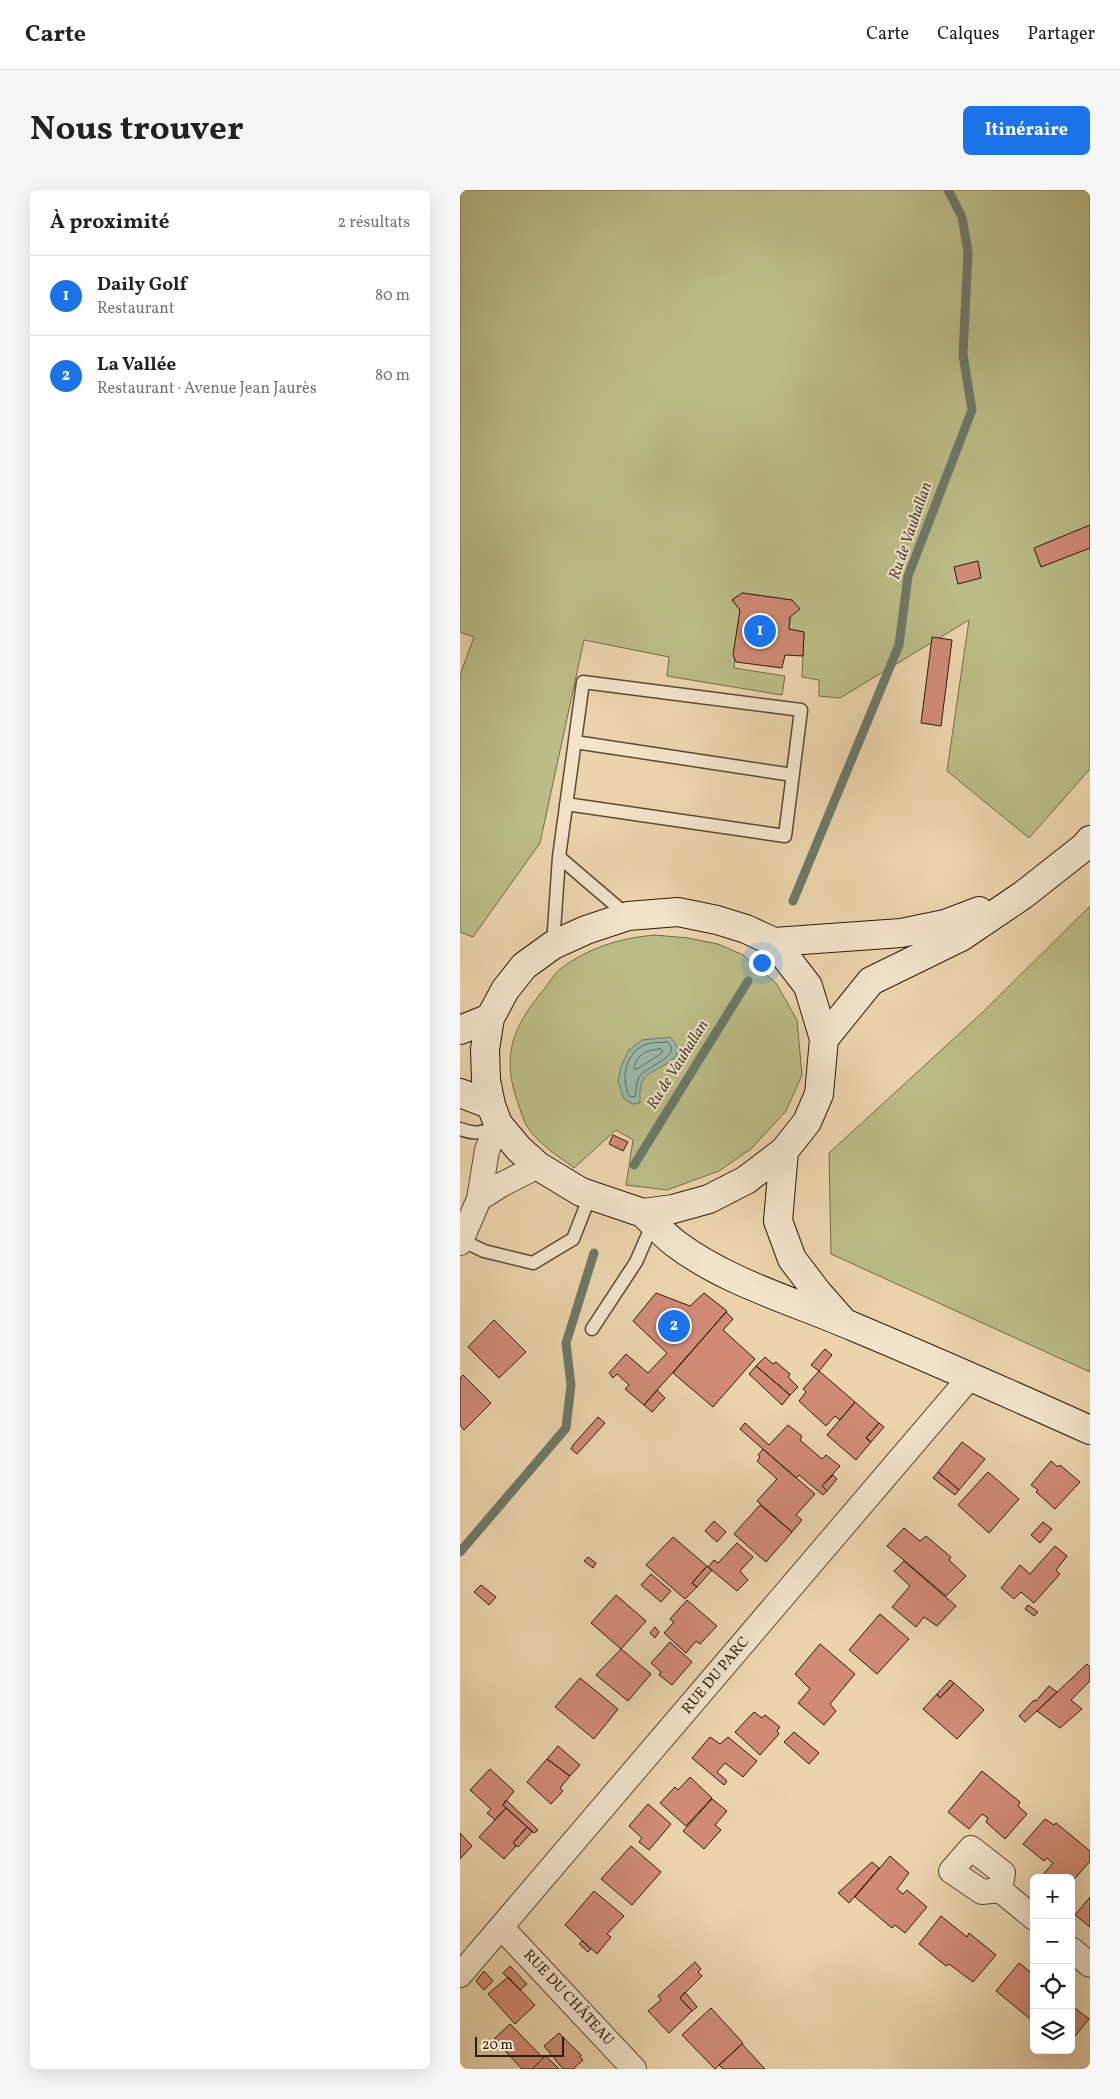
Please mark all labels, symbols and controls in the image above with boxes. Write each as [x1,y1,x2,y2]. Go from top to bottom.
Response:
text: Carte [25,18,86,52]
text: Carte [866,22,909,47]
text: Calques [937,22,999,47]
text: Partager [1027,22,1095,47]
text: Nous trouver [30,106,244,154]
button: Itinéraire [963,106,1090,155]
text: À proximité [50,208,169,237]
text: 2 résultats [337,212,410,234]
text: Daily Golf [97,272,187,298]
text: 1 [63,285,69,307]
text: 80 m [375,285,410,307]
text: Restaurant [97,298,175,320]
text: La Vallée [97,352,176,378]
text: 2 [62,365,70,387]
text: 80 m [375,365,410,387]
text: Restaurant · Avenue Jean Jaurès [97,378,317,400]
water label: Ru de Vauhallan [884,479,938,583]
pin: 1 [744,612,776,650]
your location [749,950,775,976]
water label: Ru de Vauhallan [642,1016,714,1114]
pin: 2 [658,1307,690,1345]
street label: RUE DU PARC [677,1633,755,1719]
map controls [1030,1874,1075,2054]
button: + [1030,1874,1075,1919]
button: − [1030,1919,1075,1964]
street label: RUE DU CHÂTEAU [518,1945,618,2051]
button: locate [1030,1964,1075,2009]
button: layers [1030,2009,1075,2054]
scale bar [475,2034,564,2057]
text: 20 m [482,2036,513,2055]

